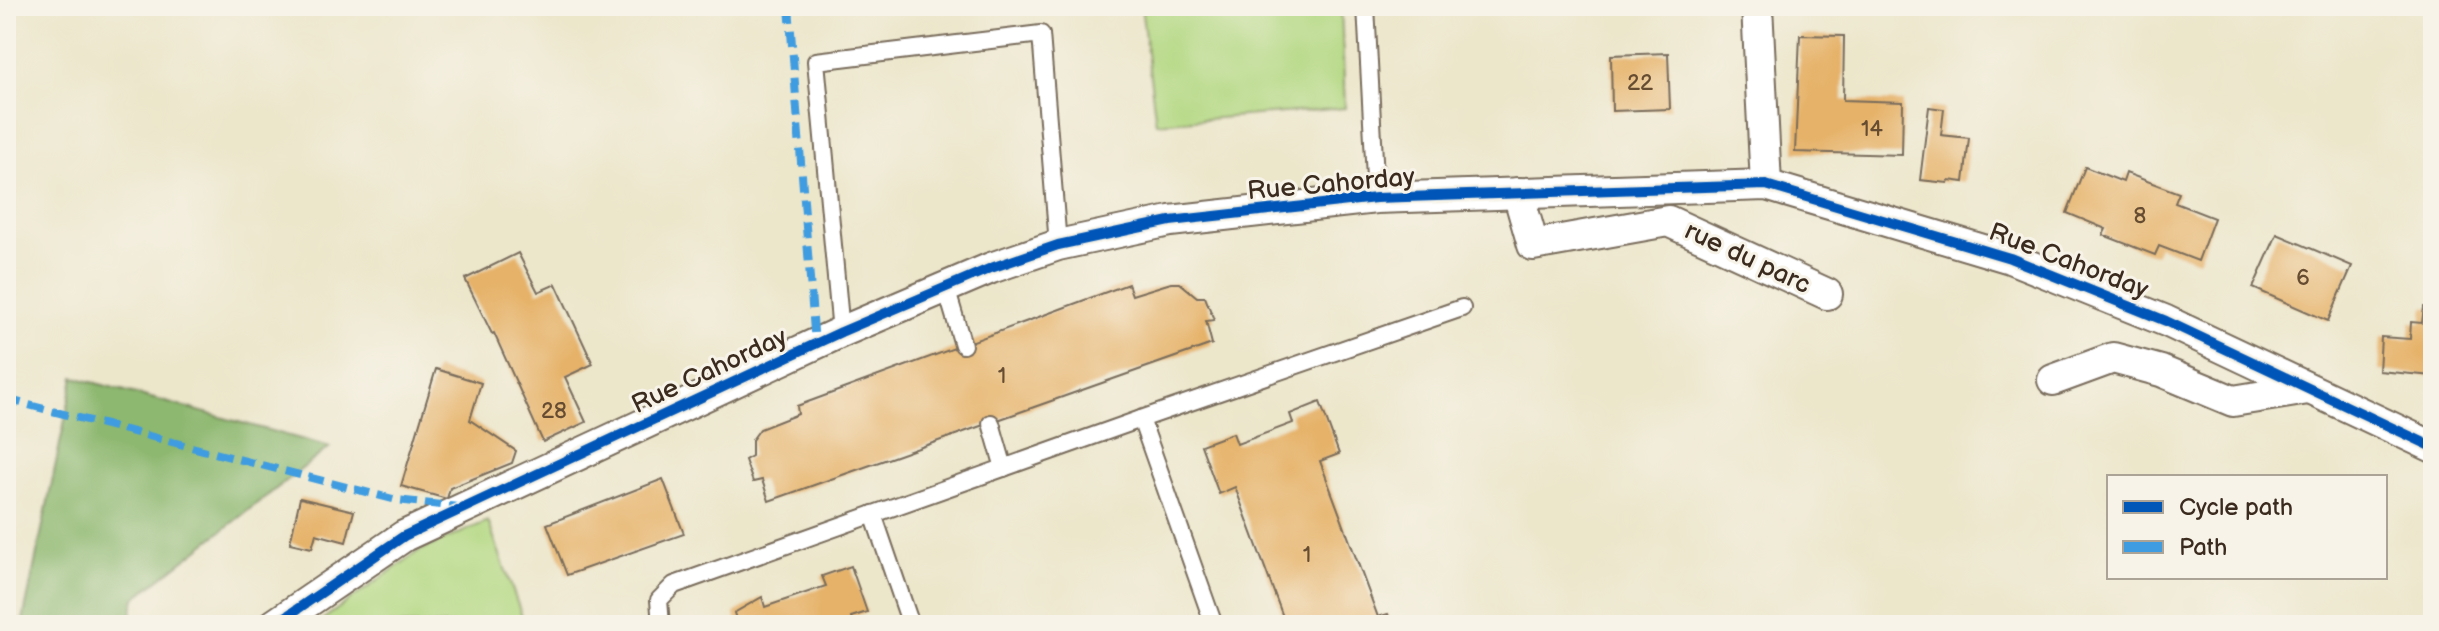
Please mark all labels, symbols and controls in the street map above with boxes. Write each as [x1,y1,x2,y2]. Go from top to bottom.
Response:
house number: 22 [1627,70,1653,97]
house number: 14 [1861,116,1884,143]
street label: Rue Cahorday [1246,162,1416,207]
house number: 8 [2134,203,2146,230]
street label: rue du parc [1680,216,1815,301]
street label: Rue Cahorday [1984,217,2153,306]
house number: 6 [2296,265,2310,292]
street label: Rue Cahorday [627,322,793,421]
house number: 1 [998,363,1006,390]
house number: 28 [541,398,567,425]
legend [2107,475,2387,579]
text: Cycle path [2179,493,2293,522]
text: Path [2179,533,2227,562]
house number: 1 [1303,542,1311,569]

